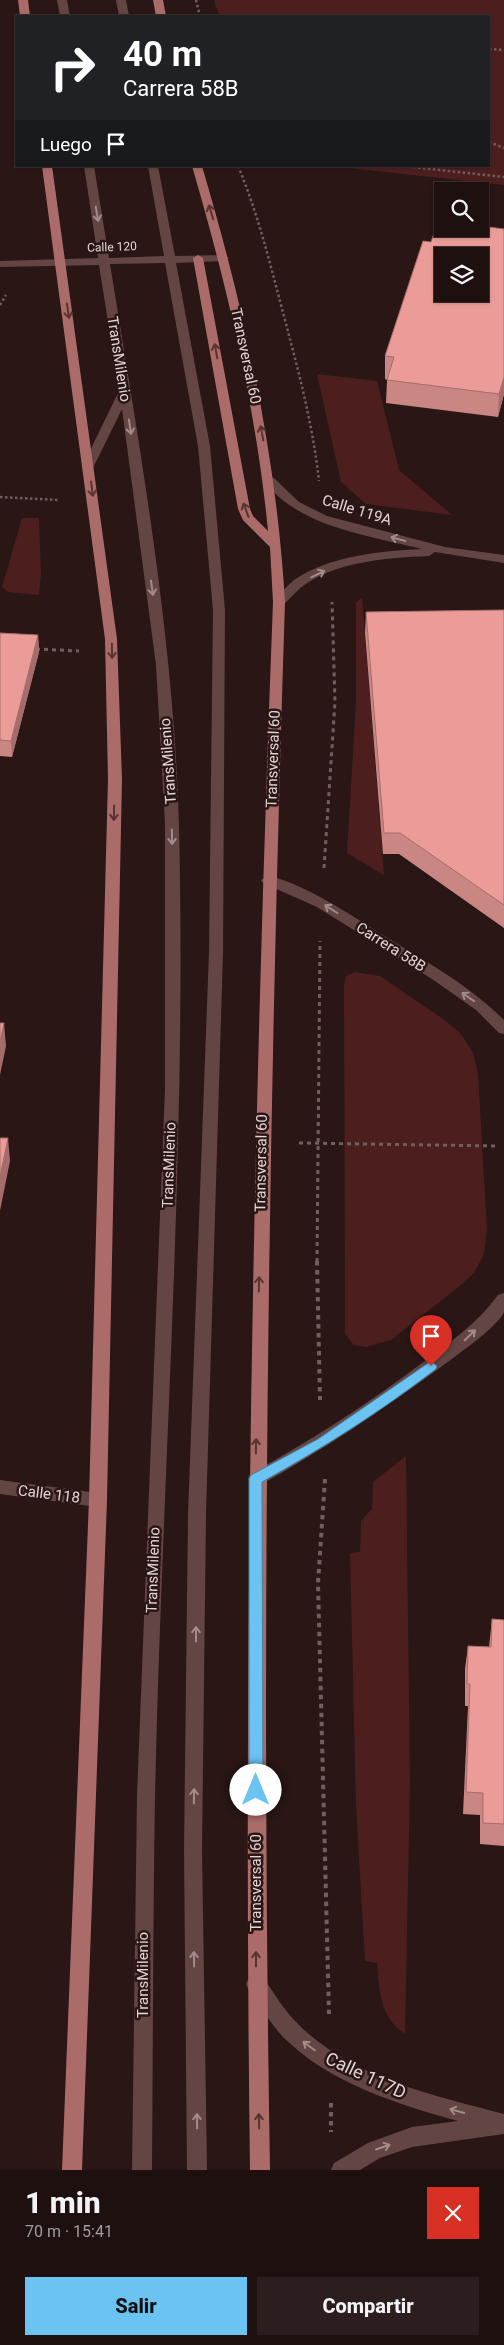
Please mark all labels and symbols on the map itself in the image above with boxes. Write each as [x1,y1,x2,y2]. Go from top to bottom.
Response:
one-way arrow [205,204,215,220]
one-way arrow [92,206,102,222]
street label: Calle 120 [87,239,137,255]
one-way arrow [63,303,73,319]
street label: Transversal 60 [227,306,265,406]
street label: TransMilenio [103,315,135,403]
one-way arrow [211,343,221,359]
one-way arrow [125,418,135,434]
one-way arrow [256,425,266,441]
one-way arrow [87,481,97,497]
street label: Calle 119A [320,491,394,529]
one-way arrow [241,503,250,518]
one-way arrow [390,534,406,543]
one-way arrow [310,569,325,578]
one-way arrow [147,579,157,595]
one-way arrow [107,643,116,659]
street label: Transversal 60 [262,710,284,808]
street label: TransMilenio [156,717,180,805]
one-way arrow [109,804,119,821]
one-way arrow [168,829,177,845]
one-way arrow [325,904,339,914]
street label: Carrera 58B [353,918,429,976]
one-way arrow [461,992,475,1002]
street label: Transversal 60 [251,1114,271,1212]
street label: TransMilenio [159,1122,179,1208]
one-way arrow [254,1276,264,1292]
pin [410,1315,452,1366]
one-way arrow [463,1329,476,1341]
one-way arrow [251,1439,261,1455]
street label: Calle 118 [17,1481,81,1507]
street label: TransMilenio [143,1527,163,1613]
one-way arrow [191,1626,201,1642]
position arrow [229,1763,281,1815]
one-way arrow [189,1789,198,1805]
street label: Transversal 60 [247,1834,265,1932]
street label: TransMilenio [134,1932,152,2018]
one-way arrow [190,1951,199,1967]
one-way arrow [251,1951,261,1968]
one-way arrow [302,2041,316,2051]
street label: Calle 117D [322,2047,410,2103]
one-way arrow [449,2106,465,2115]
one-way arrow [192,2114,202,2130]
one-way arrow [254,2114,263,2130]
one-way arrow [375,2142,391,2151]

